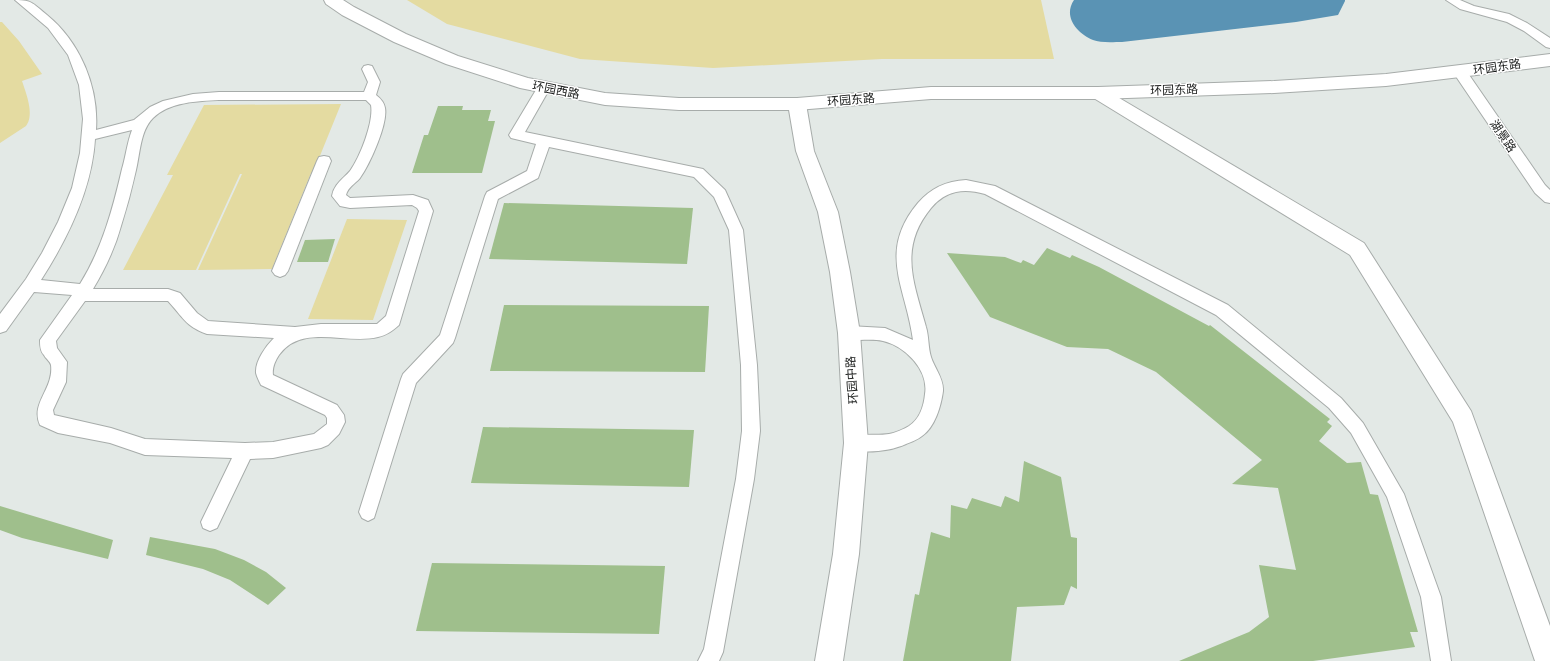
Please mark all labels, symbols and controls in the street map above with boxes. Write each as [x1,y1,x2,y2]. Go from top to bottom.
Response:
street label: 环园东路 [1472,57,1522,77]
street label: 环园西路 [531,79,581,101]
street label: 环园东路 [1150,82,1198,98]
street label: 环园东路 [826,91,876,109]
street label: 湖景路 [1487,117,1519,155]
street label: 环园中路 [843,356,861,404]

